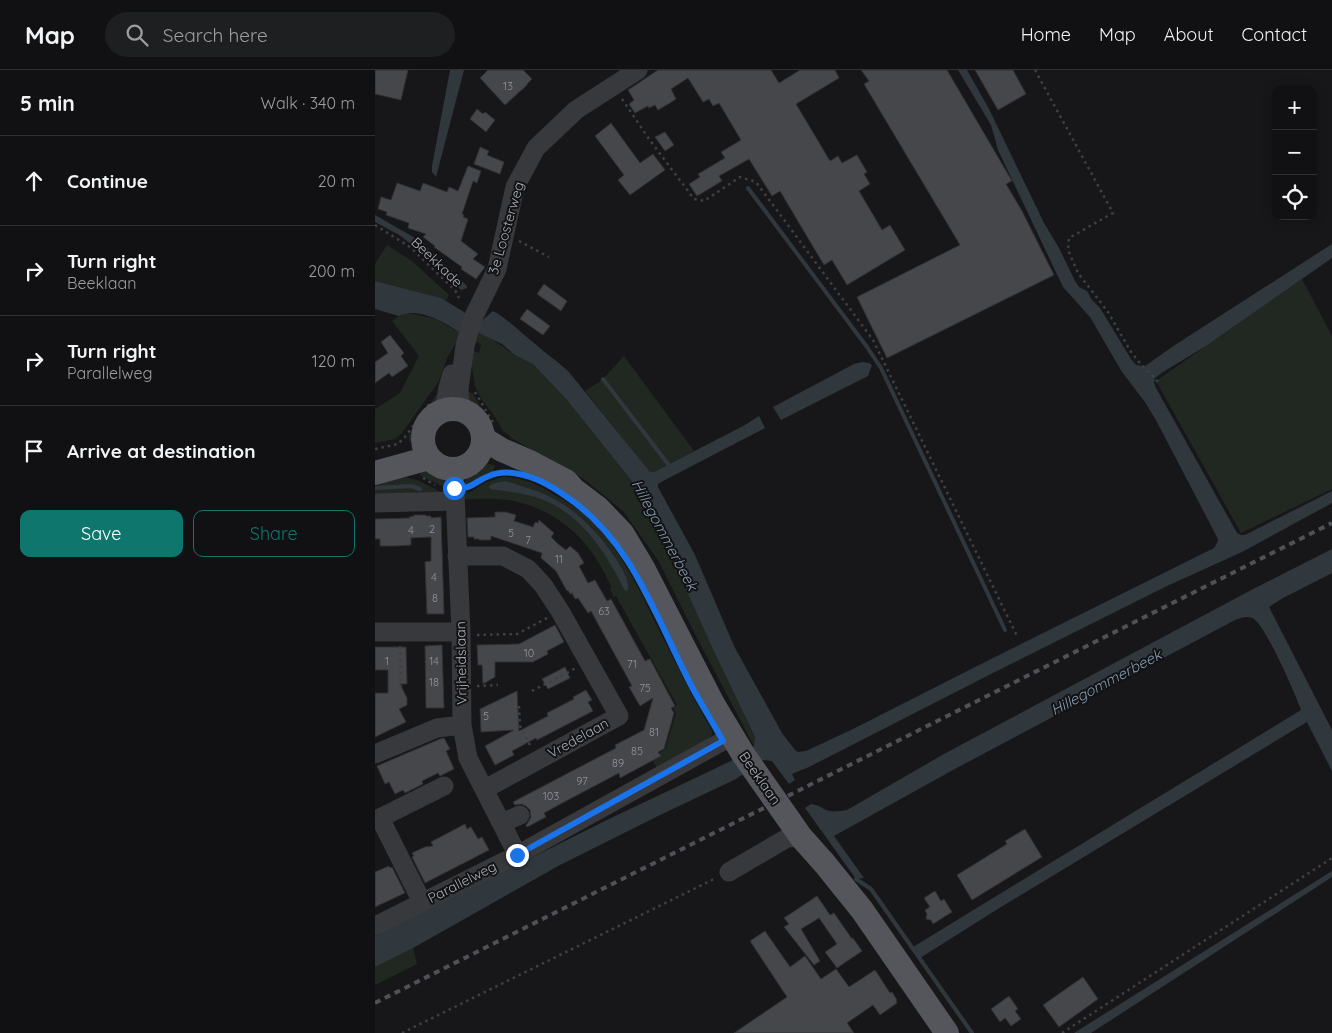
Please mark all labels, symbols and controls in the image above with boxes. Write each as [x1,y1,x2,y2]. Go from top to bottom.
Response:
search box [105,12,455,57]
text: Map [25,20,75,50]
icon: search [123,21,151,49]
text: Search here [163,23,268,47]
text: Home [1021,23,1071,46]
text: Map [1099,23,1136,46]
text: About [1164,23,1214,46]
text: Contact [1242,23,1307,46]
house number: 13 [503,79,513,93]
map controls [1272,85,1317,220]
button: + [1272,85,1317,130]
text: 5 min [20,90,75,116]
text: Walk · 340 m [261,93,355,113]
button: − [1272,130,1317,175]
icon: ahead [20,167,48,195]
text: Continue [67,169,148,193]
text: 20 m [318,171,355,191]
button: locate [1272,175,1317,220]
street label: 3e Loosterweg [484,179,528,277]
street label: Beekkade [407,233,467,291]
text: Turn right [67,249,156,273]
icon: right [20,257,48,285]
text: 200 m [308,261,355,281]
text: Beeklaan [67,273,136,293]
text: Turn right [67,339,156,363]
icon: right [20,347,48,375]
text: 120 m [312,351,355,371]
text: Parallelweg [67,363,152,383]
icon: arrive [20,437,48,465]
text: Arrive at destination [67,439,256,463]
water label: Hillegommerbeek [628,476,703,595]
route start [443,477,466,500]
button: Save [20,510,183,557]
button: Share [193,510,355,557]
house number: 2 [429,522,435,536]
house number: 4 [408,523,414,537]
house number: 5 [508,526,514,540]
house number: 7 [525,533,531,547]
house number: 11 [555,552,563,566]
house number: 4 [431,570,437,584]
house number: 8 [432,591,438,605]
house number: 63 [598,604,610,618]
street label: Vrijheidslaan [451,621,471,705]
water label: Hillegommerbeek [1047,644,1166,719]
house number: 10 [524,646,534,660]
house number: 1 [385,654,389,668]
house number: 14 [429,654,439,668]
house number: 71 [627,657,637,671]
house number: 18 [429,675,439,689]
house number: 75 [639,681,651,695]
house number: 5 [483,709,489,723]
street label: Vredelaan [544,714,612,762]
house number: 81 [649,725,659,739]
house number: 85 [631,744,643,758]
street label: Beeklaan [735,748,785,808]
house number: 89 [612,756,624,770]
house number: 97 [576,774,588,788]
house number: 103 [543,789,559,803]
route end [506,844,529,867]
street label: Parallelweg [425,857,499,907]

